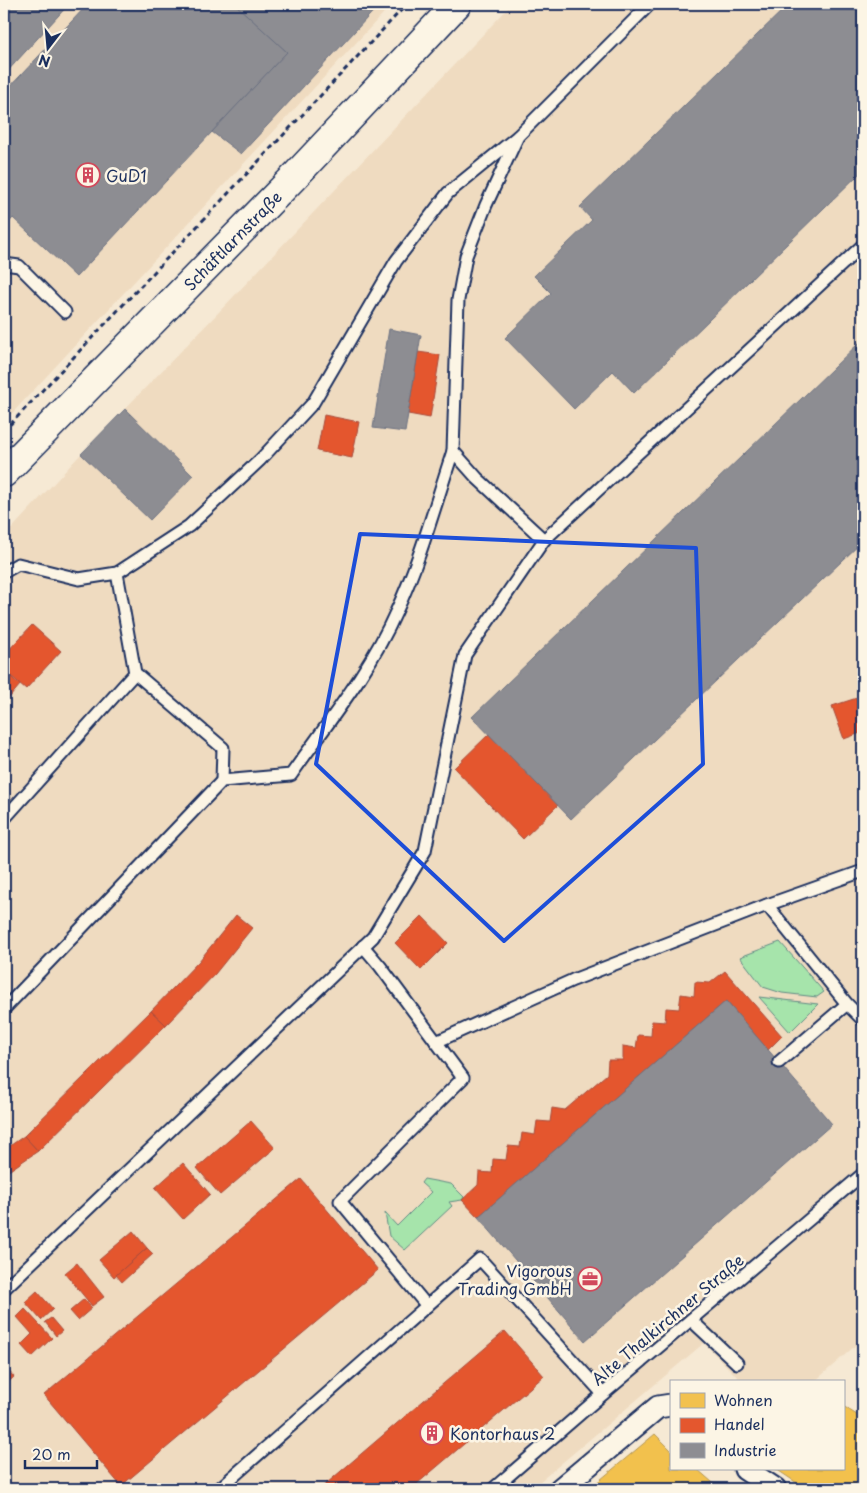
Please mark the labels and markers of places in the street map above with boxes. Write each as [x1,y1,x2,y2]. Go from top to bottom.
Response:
building icon: GuD1 [75,162,101,188]
place label: GuD1 [106,163,147,187]
place label: Vigorous Trading GmbH [458,1258,572,1300]
office icon: Vigorous Trading GmbH [577,1266,603,1292]
building icon: Kontorhaus 2 [419,1420,445,1446]
place label: Kontorhaus 2 [450,1421,555,1445]

